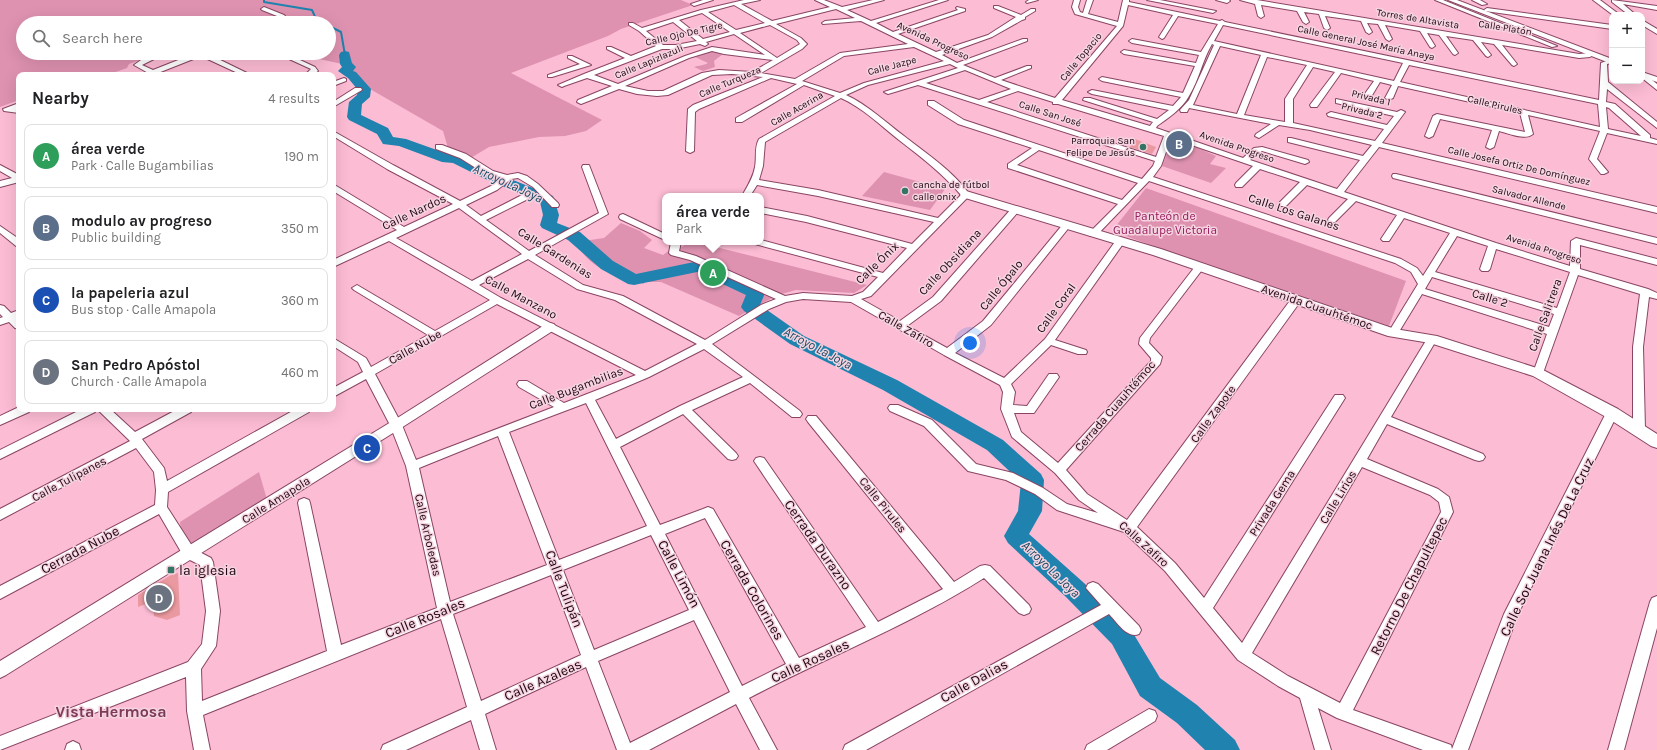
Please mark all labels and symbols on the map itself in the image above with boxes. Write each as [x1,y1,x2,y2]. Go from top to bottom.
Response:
street label: Torres de Altavista [1376,7,1460,31]
street label: Calle Platón [1477,18,1533,38]
street label: Calle Ojo De Tigre [644,19,724,49]
street label: Avenida Progreso [895,19,971,63]
street label: Calle General José María Anaya [1296,23,1436,63]
street label: Calle Topacio [1057,30,1105,84]
street label: Calle Lapizlazuli [613,42,685,82]
street label: Calle Jazpe [866,54,918,78]
street label: Calle Turqueza [697,64,763,100]
street label: Privada 1 [1350,87,1392,109]
street label: Calle Acerina [768,89,826,129]
street label: Calle Pirules [1466,93,1524,117]
street label: Calle San José [1017,98,1083,130]
street label: Privada 2 [1340,100,1384,122]
pin: B [1166,129,1192,159]
street label: Avenida Progreso [1198,129,1276,165]
place label: Parroquia San Felipe De Jesús [1066,135,1135,159]
marker: Parroquia San Felipe De Jesús [1138,142,1148,152]
street label: Calle Josefa Ortiz De Domínguez [1447,144,1592,188]
water label: Arroyo La Joya [471,160,546,206]
place label: cancha de fútbol calle onix [913,179,990,203]
street label: Salvador Allende [1491,183,1567,213]
marker: cancha de fútbol calle onix [900,186,910,196]
street label: Calle Nardos [380,191,448,233]
street label: Calle Los Galanes [1247,191,1341,233]
park label: Panteón de Guadalupe Victoria [1113,209,1217,237]
street label: Calle Gardenias [515,224,595,282]
street label: Calle Obsidiana [916,226,984,298]
street label: Avenida Progreso [1505,231,1583,267]
street label: Calle Ónix [852,238,901,287]
street label: Calle Ópalo [976,256,1026,313]
pin: A [700,258,726,288]
street label: Calle Manzano [482,272,560,322]
street label: Calle Salitrera [1525,277,1565,353]
street label: Calle Coral [1033,280,1079,336]
street label: Avenida Cuauhtémoc [1260,281,1374,333]
street label: Calle 2 [1470,286,1510,310]
street label: Calle Zafiro [876,307,936,351]
water label: Arroyo La Joya [781,324,855,372]
street label: Calle Nube [386,327,444,367]
your location [960,333,980,353]
street label: Cerrada Cuauhtémoc [1072,358,1158,454]
street label: Calle Bugambilias [527,364,625,412]
street label: Calle Zapote [1187,383,1239,445]
pin: C [354,433,380,463]
street label: Calle Tulipanes [29,453,109,505]
street label: Calle Sor Juana Inés De La Cruz [1496,455,1598,639]
street label: Privada Gema [1246,467,1298,539]
street label: Calle Lirios [1317,468,1359,526]
street label: Calle Amapola [239,473,313,527]
street label: Calle Pirules [856,474,910,536]
street label: Calle Arboledas [412,492,444,578]
street label: Cerrada Durazno [781,497,855,593]
street label: Retorno De Chapultepec [1367,514,1451,658]
street label: Calle Zafiro [1116,518,1172,570]
street label: Cerrada Nube [38,522,122,578]
street label: Calle Limón [654,537,704,611]
street label: Cerrada Colorines [716,537,788,643]
water label: Arroyo La Joya [1019,538,1084,601]
street label: Calle Tulipán [541,548,587,630]
place label: la iglesia [179,562,236,579]
marker: la iglesia [166,565,176,575]
pin: D [146,583,172,613]
street label: Calle Rosales [383,594,467,642]
street label: Calle Rosales [768,635,852,687]
street label: Calle Azaleas [502,655,584,705]
street label: Calle Dalias [937,655,1011,707]
district label: Vista Hermosa [55,702,167,721]

